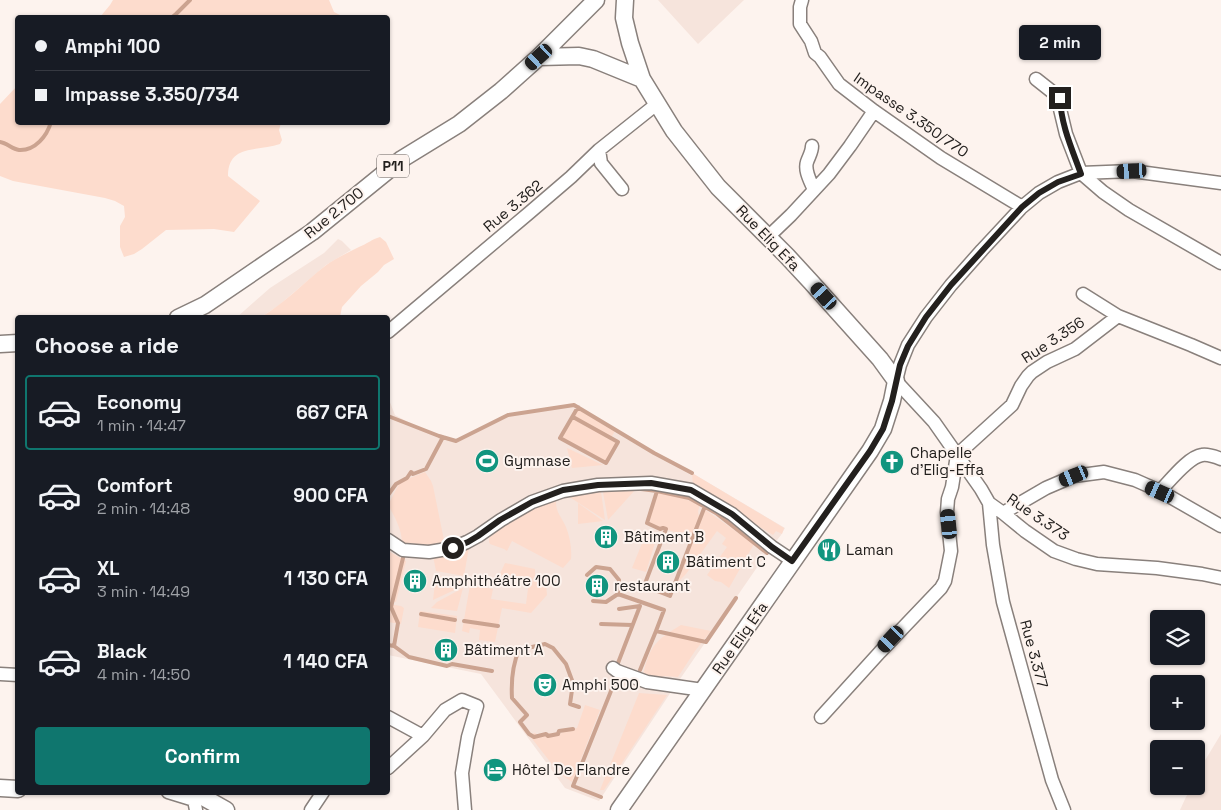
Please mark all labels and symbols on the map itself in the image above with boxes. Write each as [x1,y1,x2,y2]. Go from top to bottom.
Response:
callout: 2 min [1019,26,1101,61]
car [522,41,555,73]
street label: Impasse 3.350/770 [850,68,972,161]
route end [1049,87,1071,109]
road number: P11 [377,154,409,178]
car [1116,163,1147,179]
street label: Rue 3.362 [479,175,546,236]
street label: Rue 2.700 [300,183,367,242]
street label: Rue Elig Efa [732,201,805,275]
car [808,280,839,312]
street label: Rue 3.356 [1018,312,1088,367]
place label: Chapelle d'Elig-Effa [910,443,984,479]
sports icon: Gymnase [474,448,500,474]
church icon: Chapelle d'Elig-Effa [879,449,905,475]
place label: Gymnase [504,451,571,470]
car [1057,463,1090,489]
car [1143,479,1176,505]
street label: Rue 3.373 [1004,489,1073,544]
car [939,508,958,540]
building icon: Bâtiment B [593,524,619,550]
place label: Bâtiment B [624,527,704,546]
route start [442,537,464,559]
restaurant icon: Laman [816,537,842,563]
place label: Laman [846,540,894,559]
building icon: Bâtiment C [655,549,681,575]
place label: Bâtiment C [686,552,766,571]
building icon: Amphithéâtre 100 [402,568,428,594]
place label: Amphithéâtre 100 [432,571,561,590]
building icon: restaurant [584,573,610,599]
place label: restaurant [614,576,690,595]
street label: Rue Elig Efa [708,597,772,678]
street label: Rue 3.377 [1016,617,1053,690]
car [875,623,906,655]
building icon: Bâtiment A [433,637,459,663]
place label: Bâtiment A [464,640,544,659]
theatre icon: Amphi 500 [532,672,558,698]
place label: Amphi 500 [562,675,639,694]
hotel icon: Hôtel De Flandre [482,757,508,783]
place label: Hôtel De Flandre [512,760,630,779]

